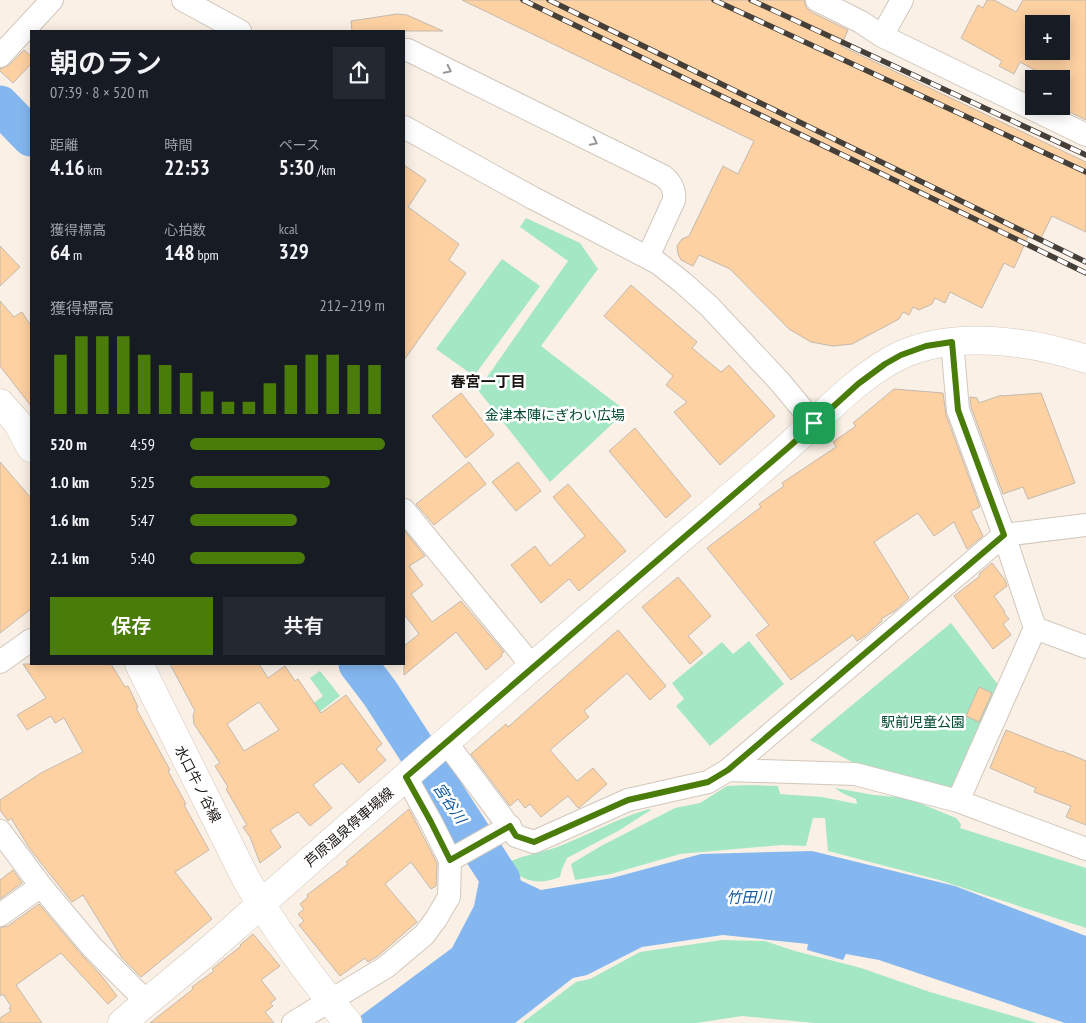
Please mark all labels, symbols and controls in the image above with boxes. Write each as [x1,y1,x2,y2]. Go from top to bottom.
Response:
map controls [1025,15,1070,115]
button: + [1025,15,1070,60]
text: 朝のラン [50,44,162,81]
button: share [333,47,385,99]
one-way arrow [443,64,452,74]
button: − [1025,70,1070,115]
text: 07:39 · 8 × 520 m [50,82,148,102]
one-way arrow [589,135,598,146]
text: 距離 [50,136,78,154]
text: 時間 [164,136,192,154]
text: ペース [279,136,320,154]
text: 4.16 [50,154,85,181]
text: 22:53 [164,154,210,181]
text: 5:30 [279,154,314,181]
text: km [85,161,102,179]
text: /km [314,161,336,179]
text: kcal [279,220,298,238]
text: 獲得標高 [50,221,106,239]
text: 心拍数 [164,221,206,239]
text: 329 [279,238,309,265]
text: 64 [50,239,70,266]
text: 148 [164,239,194,266]
text: m [70,246,82,264]
text: bpm [194,246,219,264]
text: 212–219 m [320,295,385,315]
text: 獲得標高 [50,298,114,318]
district label: 春宮一丁目 [450,372,526,391]
pin [793,402,835,444]
park label: 金津本陣にぎわい広場 [485,406,625,424]
icon: arrive [800,409,828,437]
text: 520 m [50,434,87,454]
text: 4:59 [130,434,155,454]
text: 1.0 km [50,472,89,492]
text: 5:25 [130,472,155,492]
text: 1.6 km [50,510,89,530]
text: 5:47 [130,510,155,530]
text: 2.1 km [50,548,89,568]
text: 5:40 [130,548,155,568]
button: 保存 [50,597,213,655]
button: 共有 [223,597,385,655]
park label: 駅前児童公園 [881,713,965,731]
street label: 水口牛ノ谷線 [171,742,225,826]
water label: 宮谷川 [430,779,472,829]
street label: 芦原温泉停車場線 [301,783,397,871]
water label: 竹田川 [726,887,774,907]

